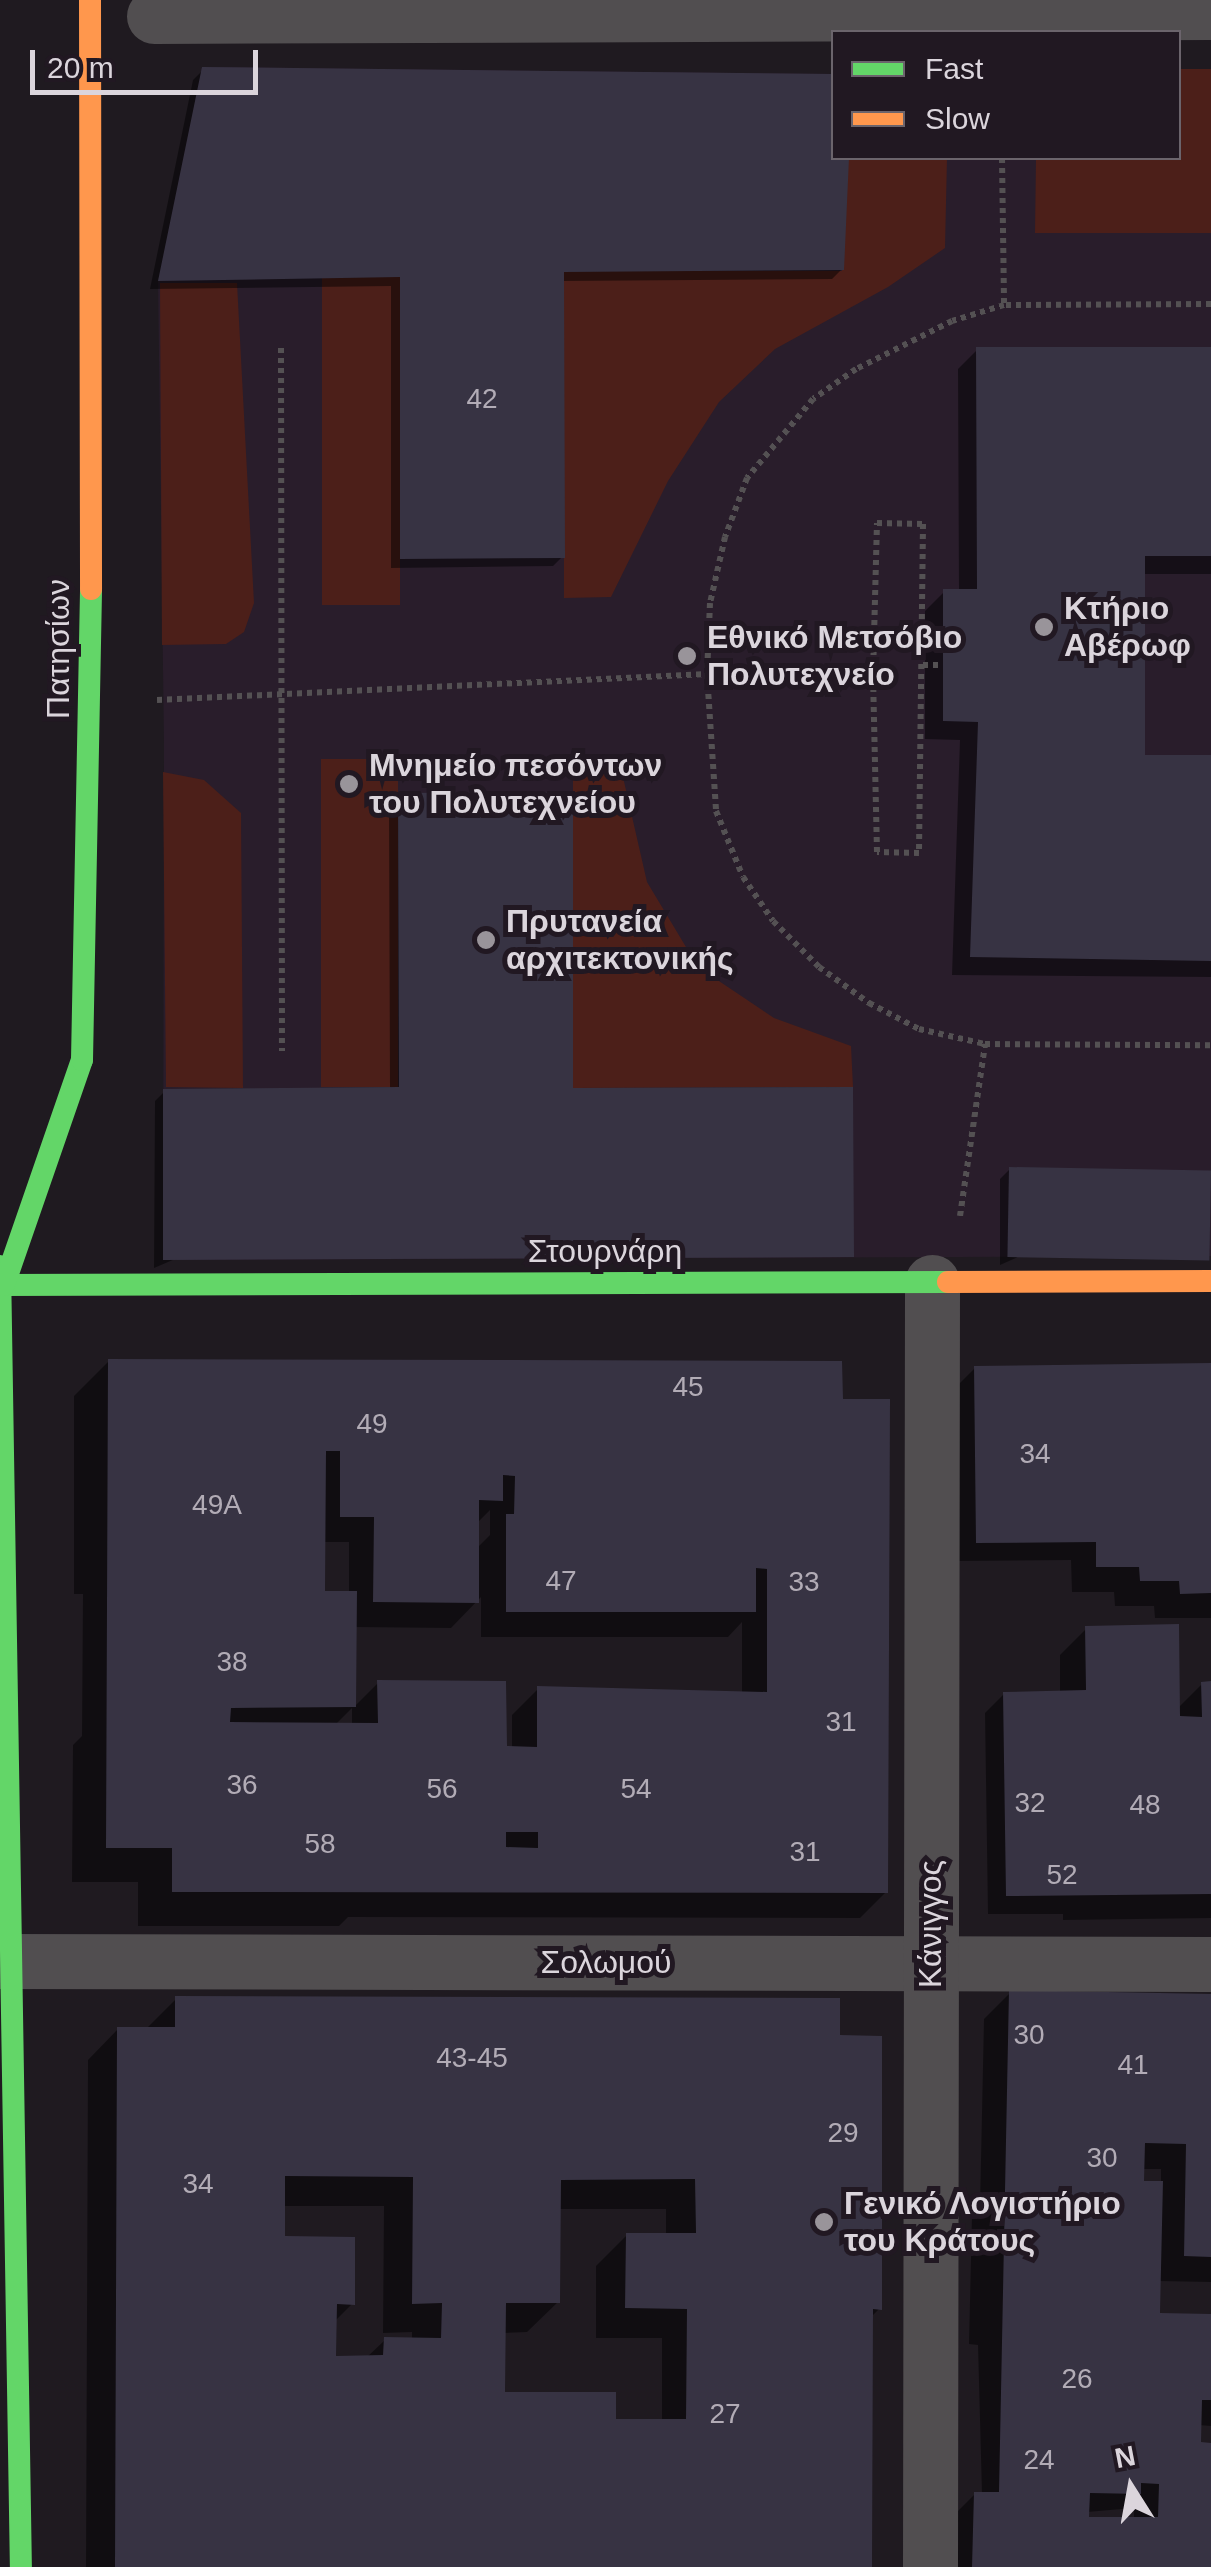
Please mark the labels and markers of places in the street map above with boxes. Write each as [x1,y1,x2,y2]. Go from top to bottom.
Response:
place label: Κτήριο Αβέρωφ [1064,590,1191,665]
marker: Κτήριο Αβέρωφ [1033,616,1055,638]
place label: Εθνικό Μετσόβιο Πολυτεχνείο [707,619,962,694]
marker: Εθνικό Μετσόβιο Πολυτεχνείο [676,645,698,667]
place label: Μνημείο πεσόντων του Πολυτεχνείου [369,747,662,822]
marker: Μνημείο πεσόντων του Πολυτεχνείου [338,773,360,795]
place label: Πρυτανεία αρχιτεκτονικής [506,903,734,978]
marker: Πρυτανεία αρχιτεκτονικής [475,929,497,951]
place label: Γενικό Λογιστήριο του Κράτους [844,2185,1122,2260]
marker: Γενικό Λογιστήριο του Κράτους [813,2211,835,2233]

